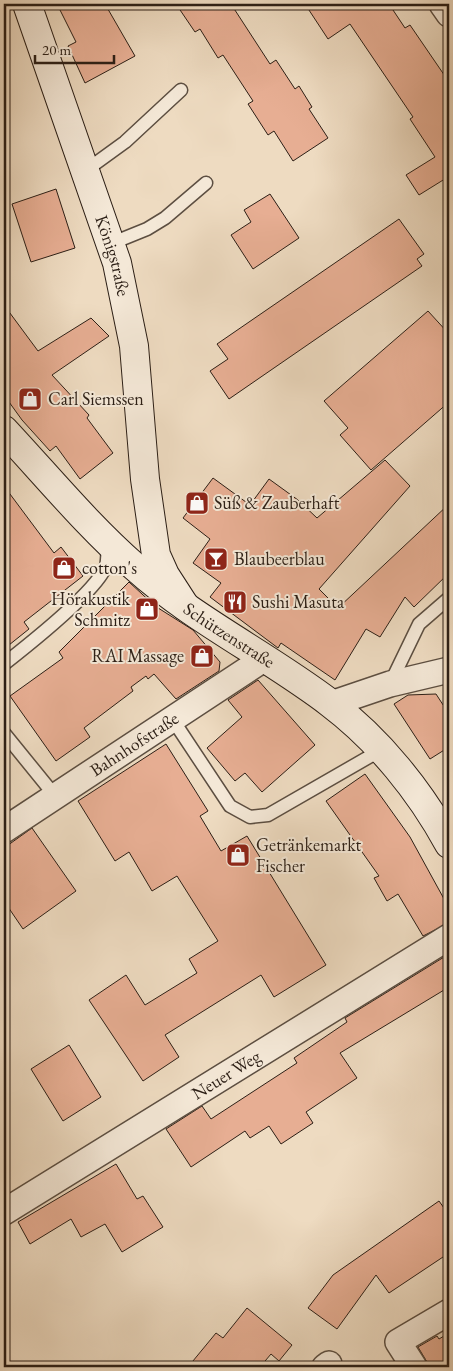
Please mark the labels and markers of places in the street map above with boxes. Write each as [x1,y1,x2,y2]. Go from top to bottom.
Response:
shop icon: Carl Siemssen [17,386,43,412]
place label: Carl Siemssen [48,387,144,410]
shop icon: Süß & Zauberhaft [184,490,210,516]
place label: Süß & Zauberhaft [214,491,340,514]
bar icon: Blaubeerblau [203,546,229,572]
place label: Blaubeerblau [234,547,325,570]
shop icon: cotton's [51,555,77,581]
place label: cotton's [82,556,137,579]
place label: Hörakustik Schmitz [51,587,131,631]
restaurant icon: Sushi Masuta [222,589,248,615]
place label: Sushi Masuta [252,590,345,613]
shop icon: Hörakustik Schmitz [134,596,160,622]
shop icon: RAI Massage [189,643,215,669]
place label: RAI Massage [92,644,184,667]
place label: Getränkemarkt Fischer [256,833,362,877]
shop icon: Getränkemarkt Fischer [225,842,251,868]

